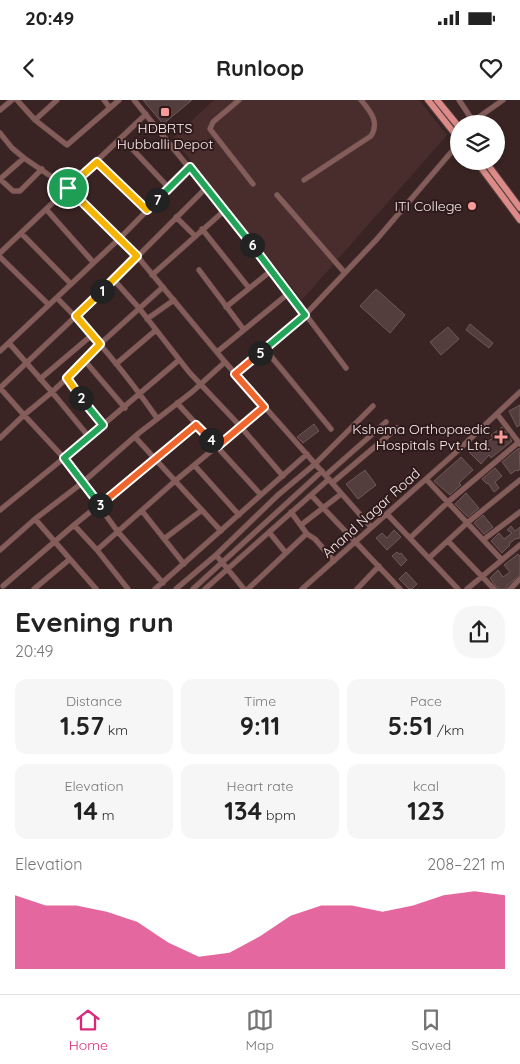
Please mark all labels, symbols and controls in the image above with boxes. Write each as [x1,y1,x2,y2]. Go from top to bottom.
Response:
text: 20:49 [25,6,74,30]
icon: back [15,54,43,82]
text: Runloop [216,54,304,82]
icon: heart [477,54,505,82]
marker: HDBRTS Hubballi Depot [159,106,171,118]
map controls [450,115,505,170]
button: layers [450,115,505,170]
place label: HDBRTS Hubballi Depot [117,119,214,153]
pin [47,167,89,209]
icon: arrive [54,174,82,202]
pin: 7 [144,188,170,212]
text: 7 [154,191,161,209]
place label: ITI College [395,197,462,215]
marker: ITI College [466,200,478,212]
pin: 6 [240,232,264,258]
text: 6 [249,236,256,254]
pin: 1 [90,278,114,304]
text: 1 [100,282,105,300]
pin: 5 [248,340,272,366]
text: 5 [256,344,265,362]
pin: 2 [68,386,94,410]
text: 2 [78,389,85,407]
place label: Kshema Orthopaedic Hospitals Pvt. Ltd. [352,420,490,454]
pin: 4 [198,428,224,452]
marker: Kshema Orthopaedic Hospitals Pvt. Ltd. [494,430,508,444]
text: 4 [207,431,216,449]
street label: Anand Nagar Road [318,464,424,562]
pin: 3 [88,492,112,518]
text: 3 [97,496,104,514]
text: Evening run [15,604,174,639]
button: share [453,606,505,658]
text: 20:49 [15,641,53,661]
text: Distance [66,692,122,710]
text: Time [244,692,276,710]
text: Pace [410,692,442,710]
text: 1.57 [60,710,104,741]
text: 9:11 [240,710,280,741]
text: 5:51 [388,710,433,741]
text: km [104,721,128,739]
text: /km [433,721,464,739]
text: Elevation [64,777,124,795]
text: Heart rate [227,777,293,795]
text: kcal [413,777,439,795]
text: 14 [73,795,98,826]
text: 134 [224,795,262,826]
text: 123 [407,795,445,826]
text: m [98,806,115,824]
text: bpm [262,806,296,824]
text: Elevation [15,854,82,874]
text: 208–221 m [427,854,505,874]
tab: Home [69,1006,108,1054]
tab: Map [245,1006,274,1054]
tab: Saved [411,1006,451,1054]

